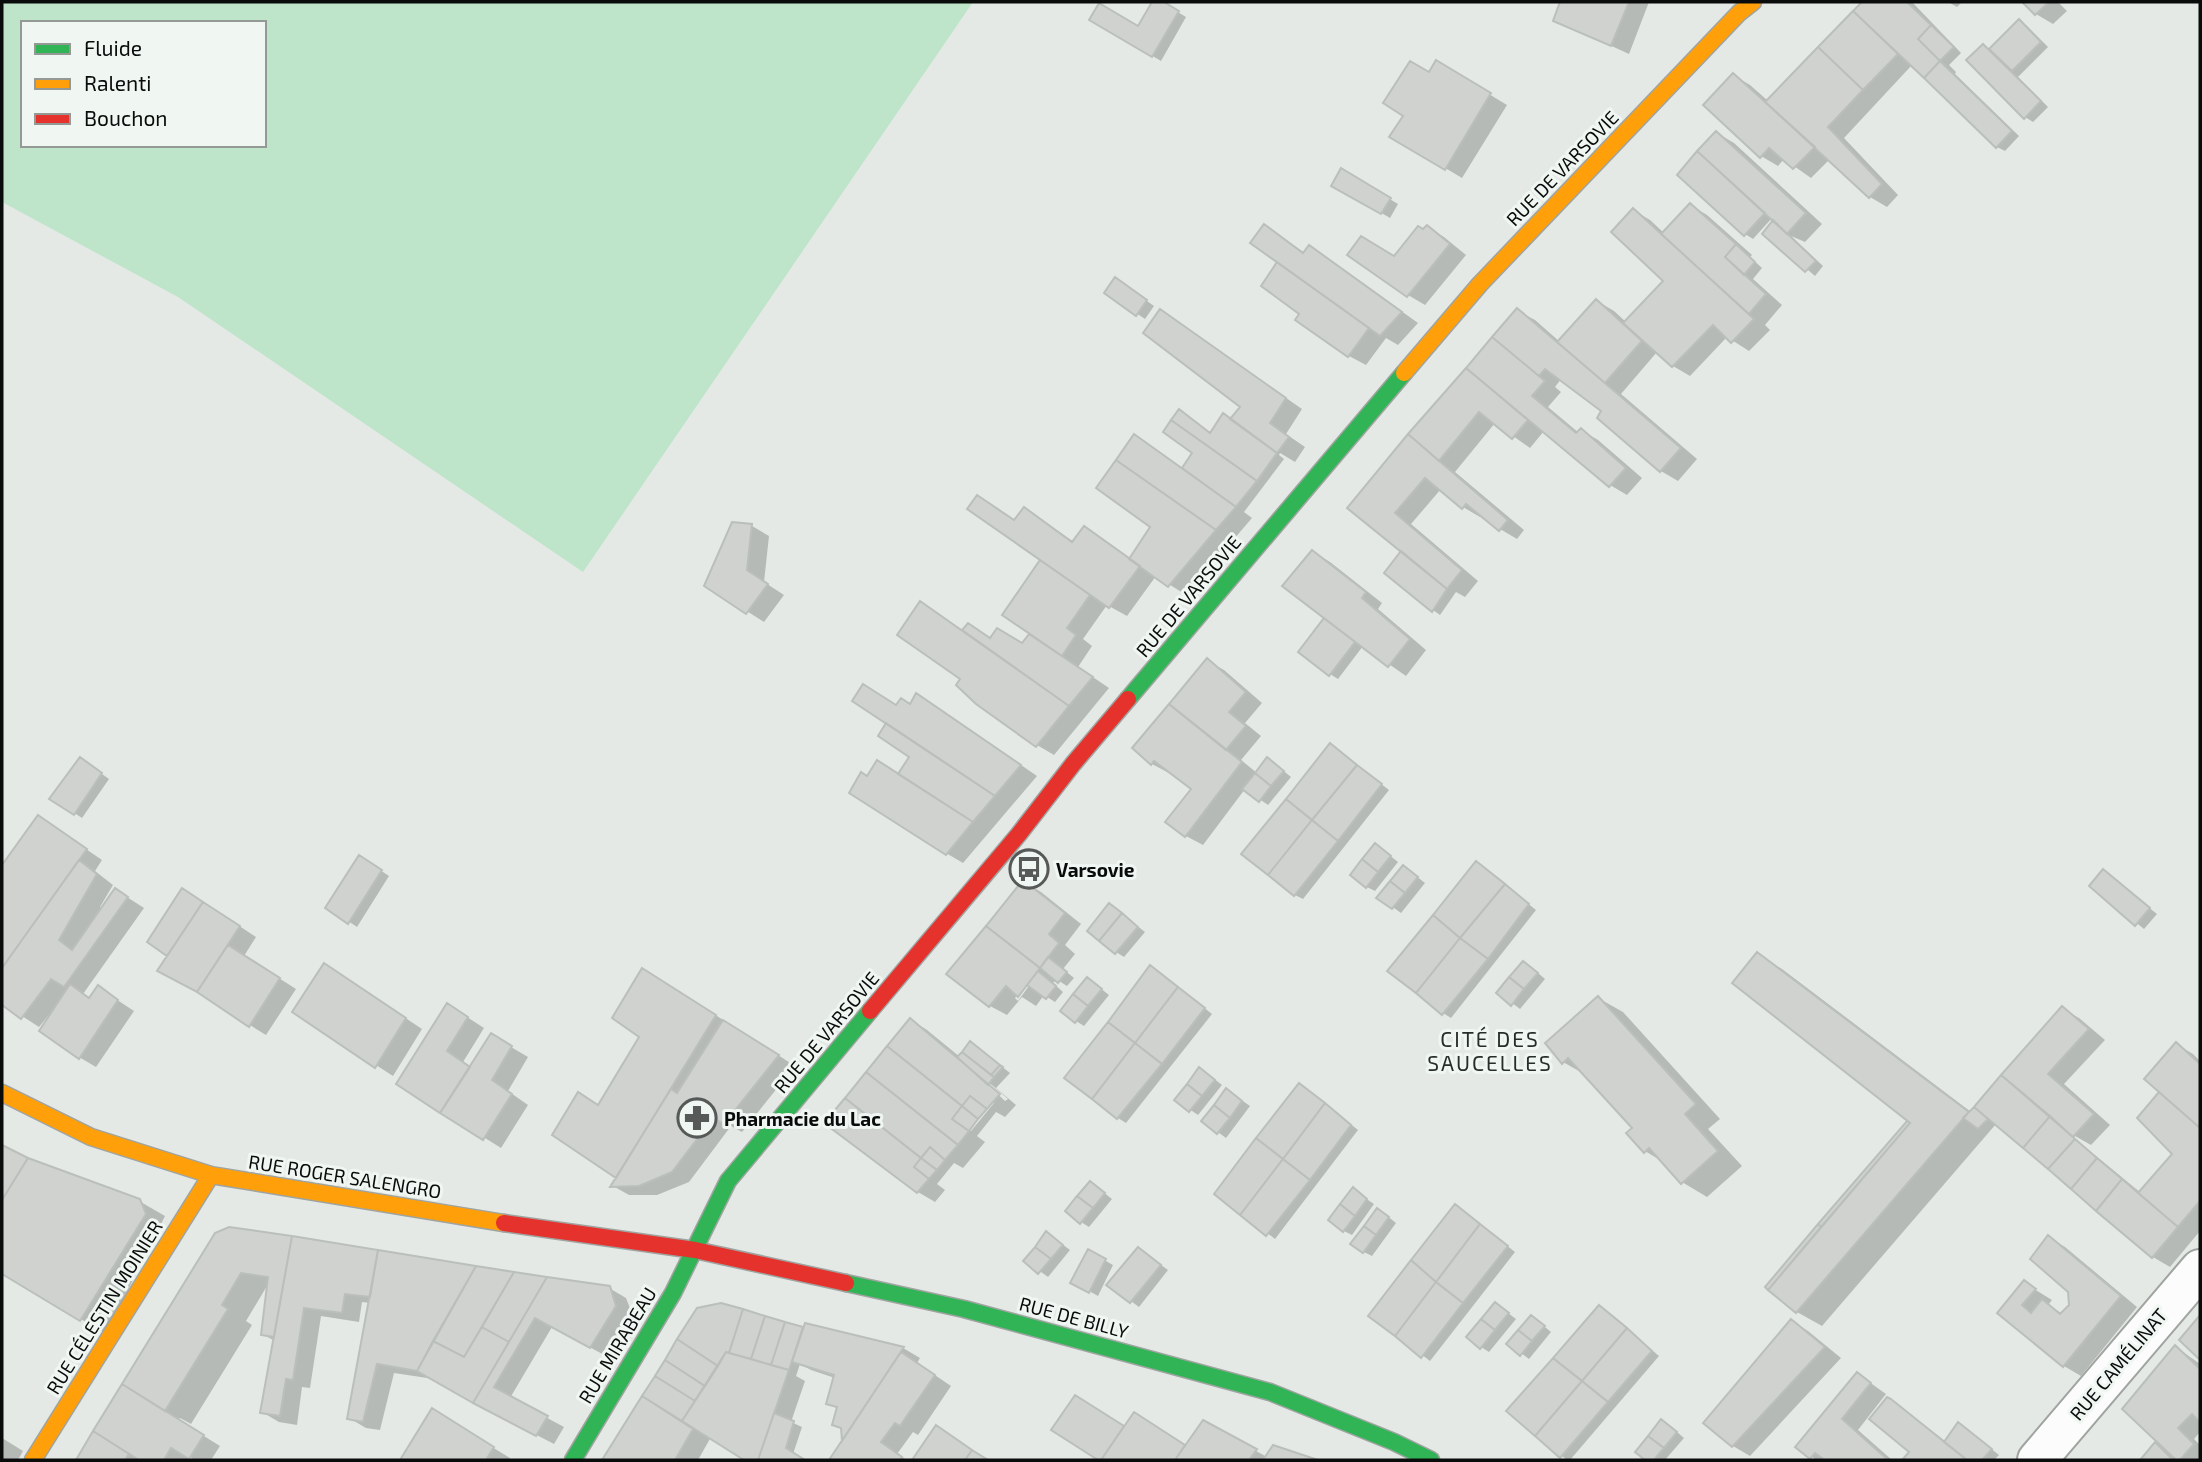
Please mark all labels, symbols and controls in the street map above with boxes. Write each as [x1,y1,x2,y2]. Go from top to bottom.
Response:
legend [21,21,266,147]
text: Fluide [84,35,142,60]
text: Ralenti [84,70,151,95]
text: Bouchon [84,105,168,130]
street label: RUE DE VARSOVIE [1501,106,1623,230]
street label: RUE DE VARSOVIE [1131,531,1245,661]
bus stop icon: Varsovie [1008,848,1050,890]
place label: Varsovie [1056,858,1135,881]
street label: RUE DE VARSOVIE [769,967,883,1097]
district label: CITÉ DES SAUCELLES [1427,1026,1553,1075]
pharmacy icon: Pharmacie du Lac [676,1097,718,1139]
place label: Pharmacie du Lac [724,1107,881,1130]
street label: RUE ROGER SALENGRO [247,1149,443,1203]
street label: RUE CÉLESTIN MOINIER [41,1216,167,1398]
street label: RUE MIRABEAU [573,1283,661,1407]
street label: RUE DE BILLY [1017,1291,1131,1343]
street label: RUE CAMÉLINAT [2064,1303,2172,1425]

